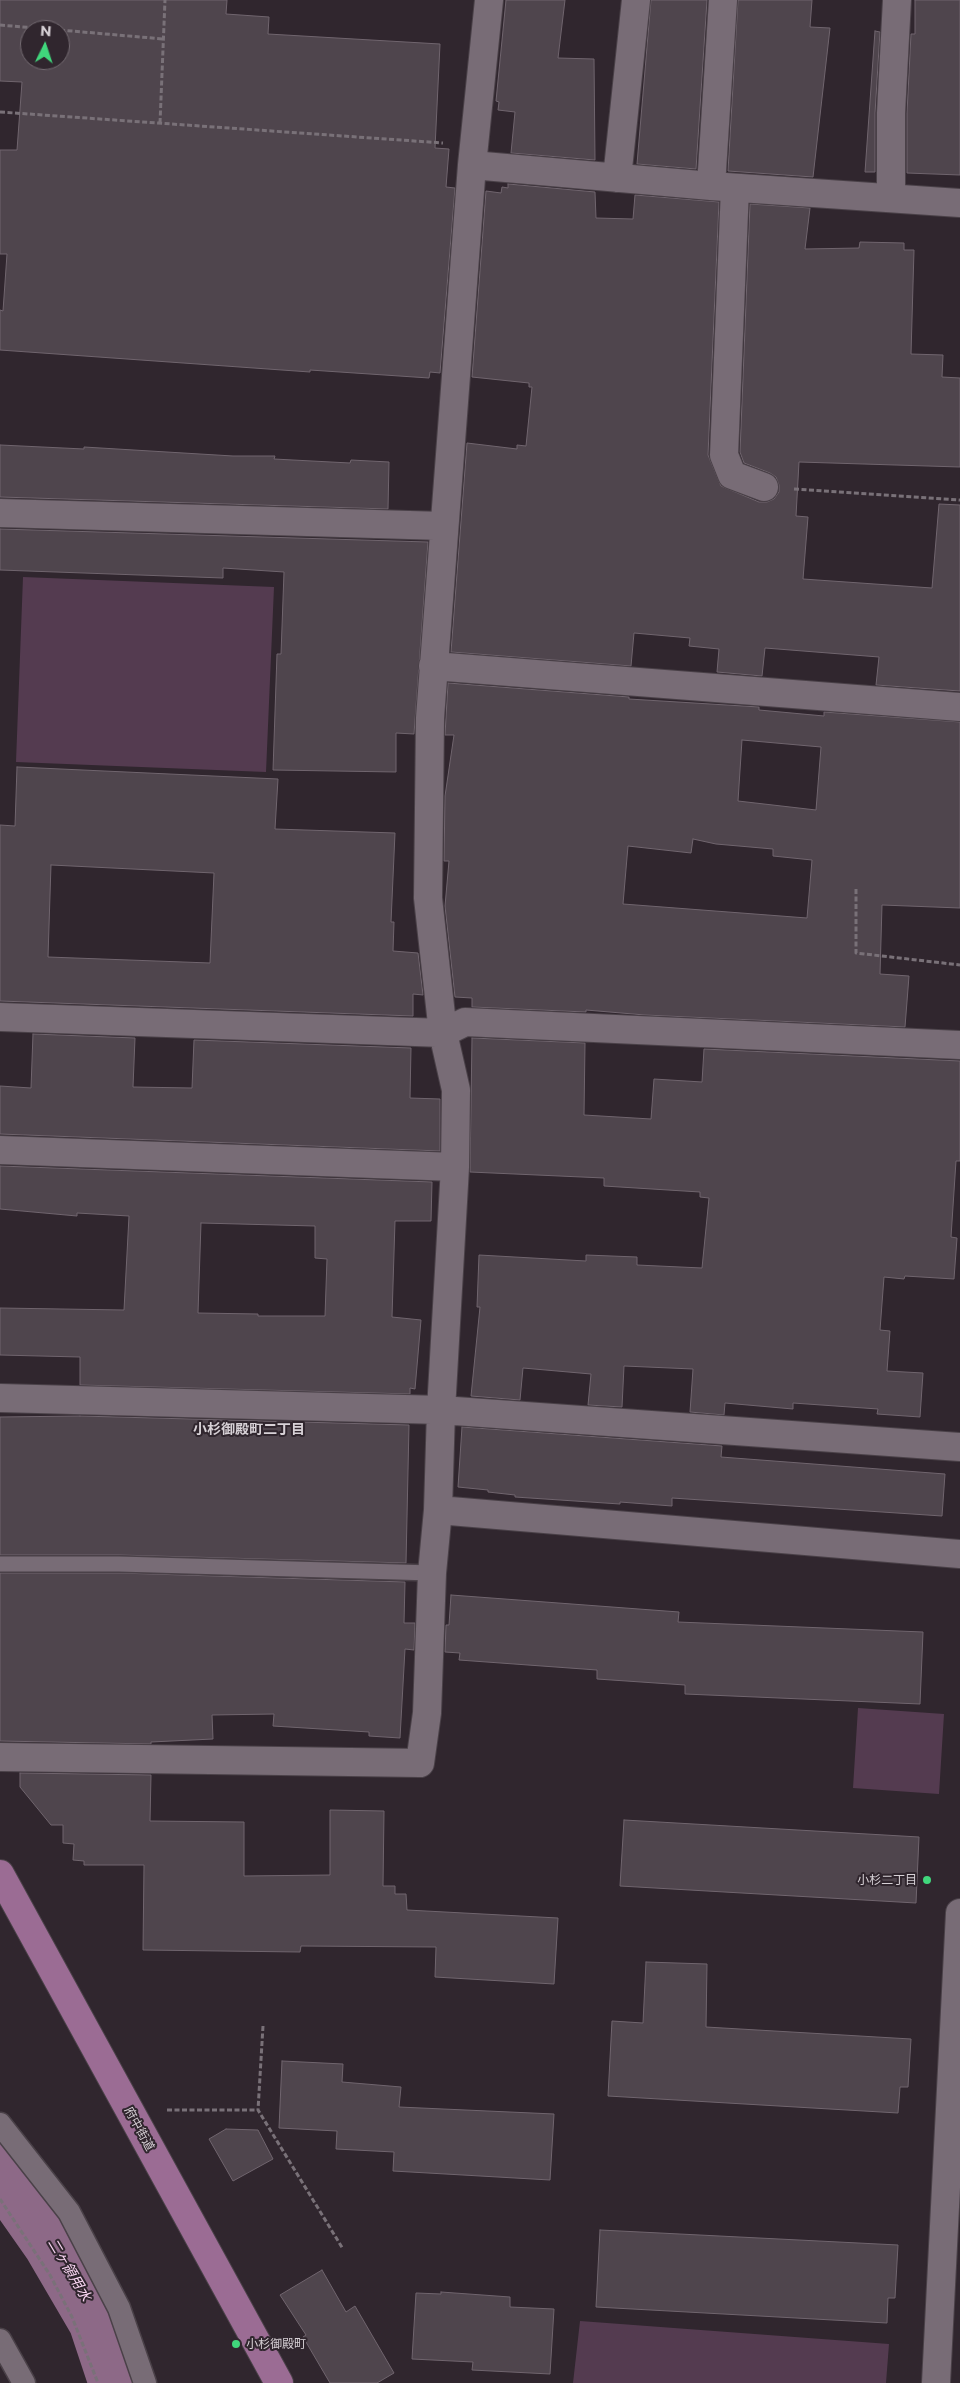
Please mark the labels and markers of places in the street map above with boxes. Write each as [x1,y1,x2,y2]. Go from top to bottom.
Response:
place label: 小杉二丁目 [857,1873,917,1887]
marker: 小杉二丁目 [921,1874,933,1886]
place label: 小杉御殿町 [246,2337,306,2351]
marker: 小杉御殿町 [230,2338,242,2350]

